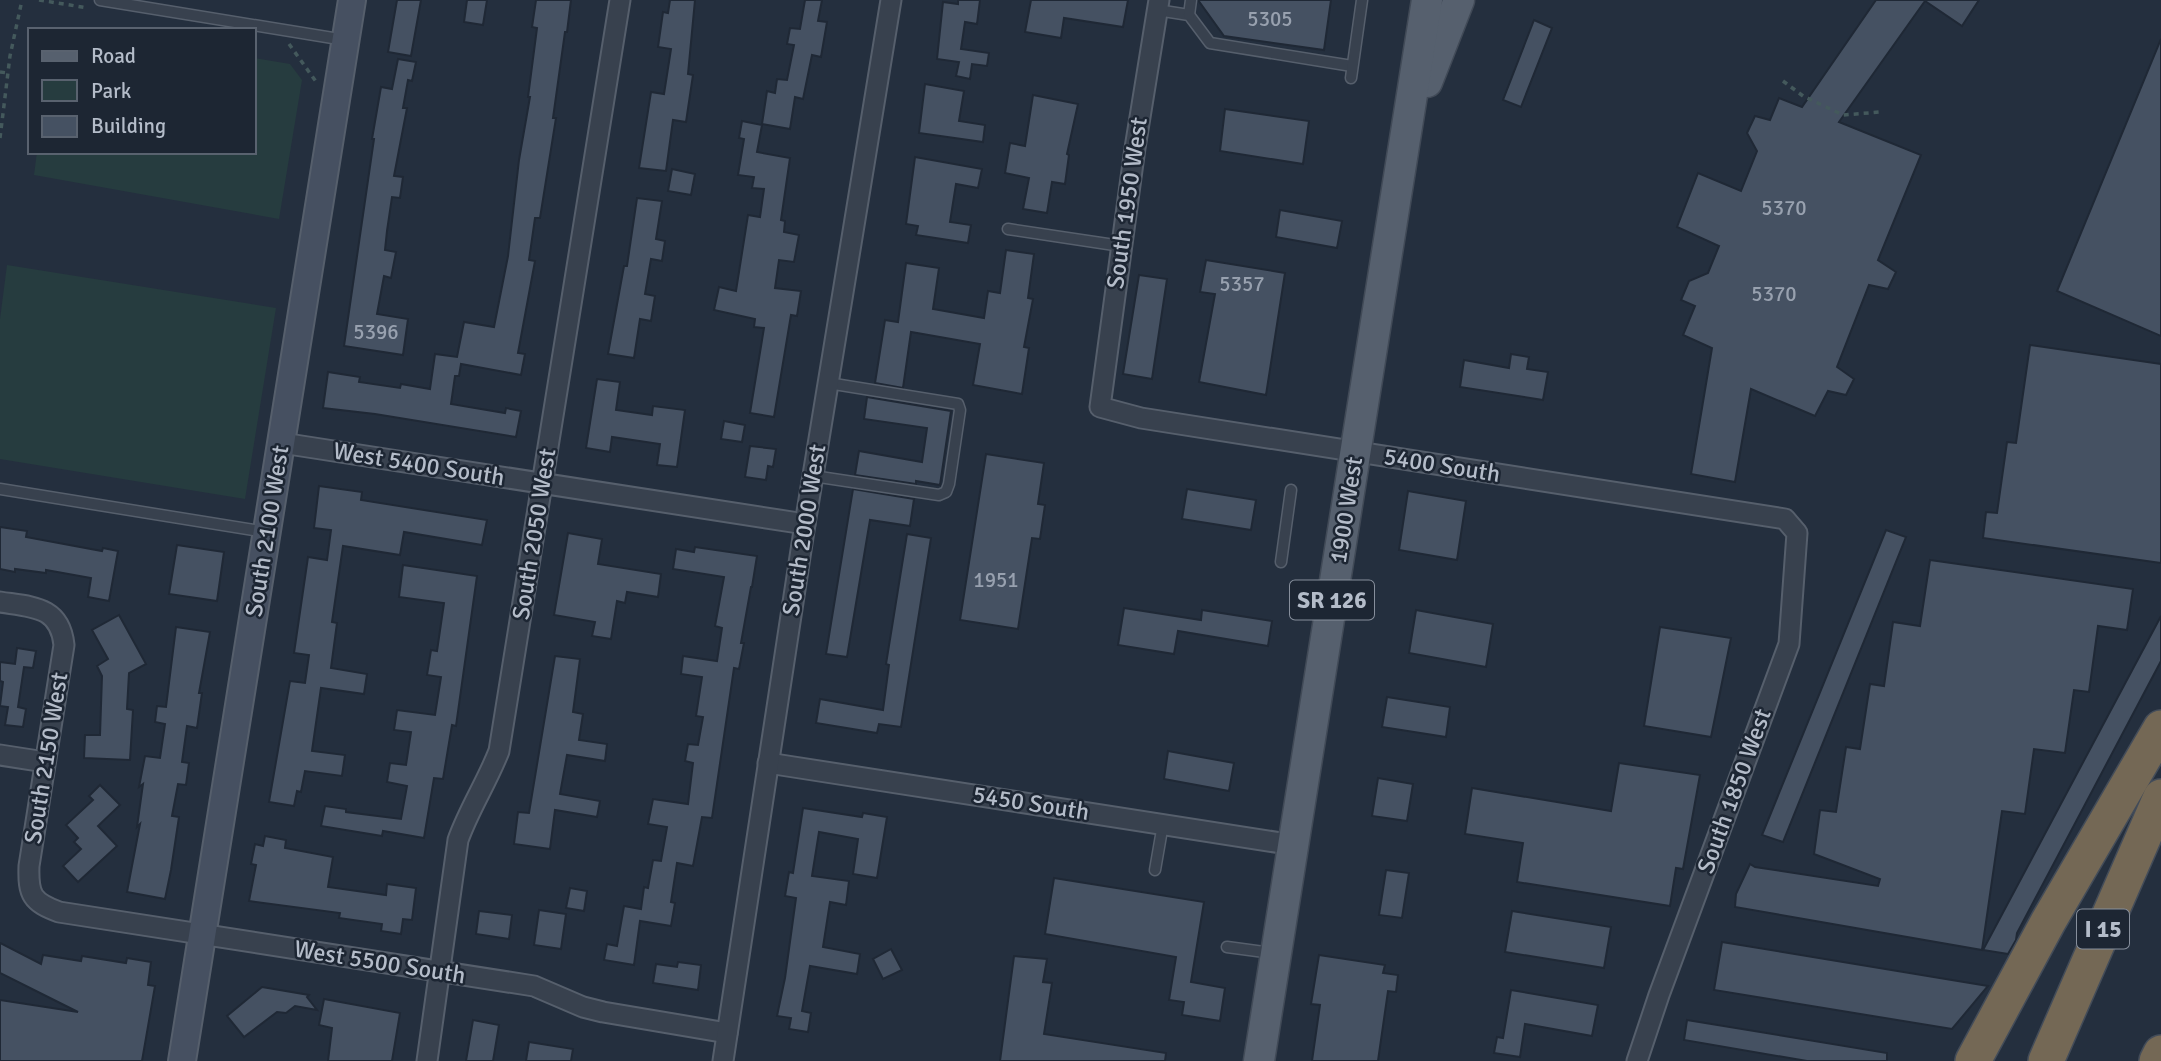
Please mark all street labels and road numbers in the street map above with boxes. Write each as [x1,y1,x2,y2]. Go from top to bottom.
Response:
street label: South 1950 West [1100,115,1154,291]
street label: West 5400 South [331,436,507,492]
street label: 5400 South [1382,441,1502,489]
street label: South 2000 West [776,442,832,618]
street label: South 2100 West [239,443,295,619]
street label: South 2050 West [506,446,562,622]
street label: 1900 West [1323,455,1369,565]
road number: SR 126 [1290,580,1374,620]
street label: South 2150 West [18,670,74,846]
street label: South 1850 West [1690,704,1778,878]
street label: 5450 South [971,779,1091,827]
road number: I 15 [2077,910,2129,948]
street label: West 5500 South [292,934,468,990]

